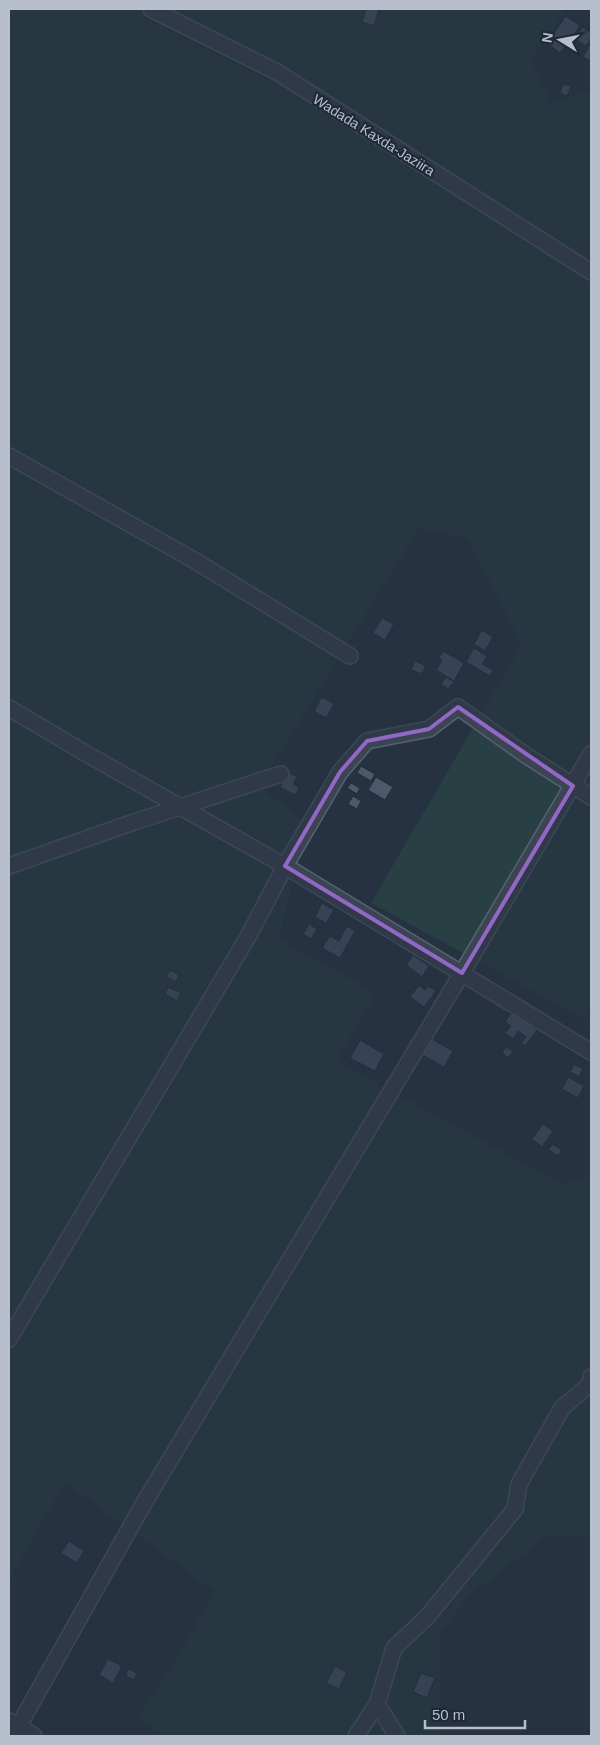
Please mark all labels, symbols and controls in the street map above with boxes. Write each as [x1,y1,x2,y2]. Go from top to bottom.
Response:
north arrow [535,15,585,65]
text: N [538,31,556,44]
street label: Wadada Kaxda-Jaziira [310,91,438,179]
scale bar [425,1698,525,1730]
text: 50 m [432,1706,465,1723]

